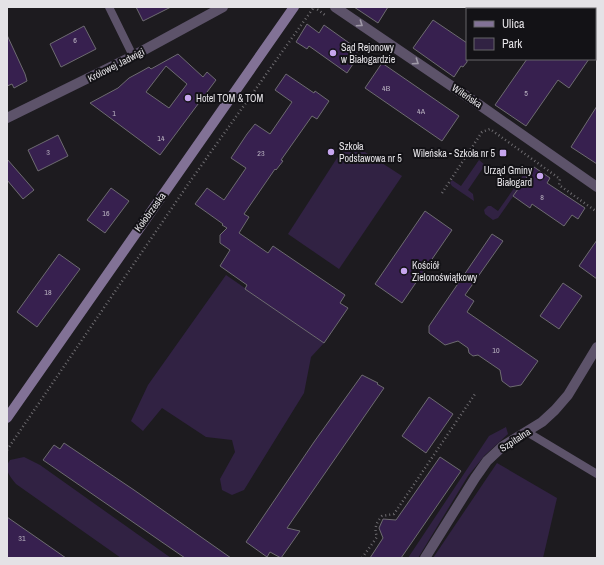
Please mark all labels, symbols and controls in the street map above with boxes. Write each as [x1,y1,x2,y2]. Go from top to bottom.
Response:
legend [466,8,596,60]
text: Ulica [502,16,525,32]
one-way arrow [356,19,363,26]
house number: 6 [73,35,77,45]
text: Park [502,36,522,52]
place label: Sąd Rejonowy w Białogardzie [341,41,396,66]
street label: Królowej Jadwigi [85,45,147,85]
marker: Sąd Rejonowy w Białogardzie [328,48,338,58]
one-way arrow [412,57,419,64]
street label: Wileńska [449,81,485,111]
house number: 4B [382,83,391,93]
house number: 5 [524,88,528,98]
place label: Hotel TOM & TOM [196,92,263,105]
marker: Hotel TOM & TOM [183,93,193,103]
house number: 4A [417,106,426,116]
house number: 1 [112,108,116,118]
house number: 14 [157,133,165,143]
place label: Szkoła Podstawowa nr 5 [339,140,402,165]
house number: 3 [46,147,50,157]
marker: Szkoła Podstawowa nr 5 [326,147,336,157]
place label: Wileńska - Szkoła nr 5 [413,147,495,160]
house number: 23 [257,148,265,158]
marker: Wileńska - Szkoła nr 5 [498,148,508,158]
place label: Urząd Gminy Białogard [484,164,533,189]
marker: Urząd Gminy Białogard [535,171,545,181]
street label: Kołobrzeska [131,190,169,234]
house number: 8 [540,192,544,202]
house number: 16 [102,208,110,218]
place label: Kościół Zielonoświątkowy [412,259,478,284]
marker: Kościół Zielonoświątkowy [399,266,409,276]
house number: 18 [44,287,52,297]
house number: 10 [492,345,500,355]
street label: Szpitalna [497,425,533,455]
house number: 31 [18,533,26,543]

